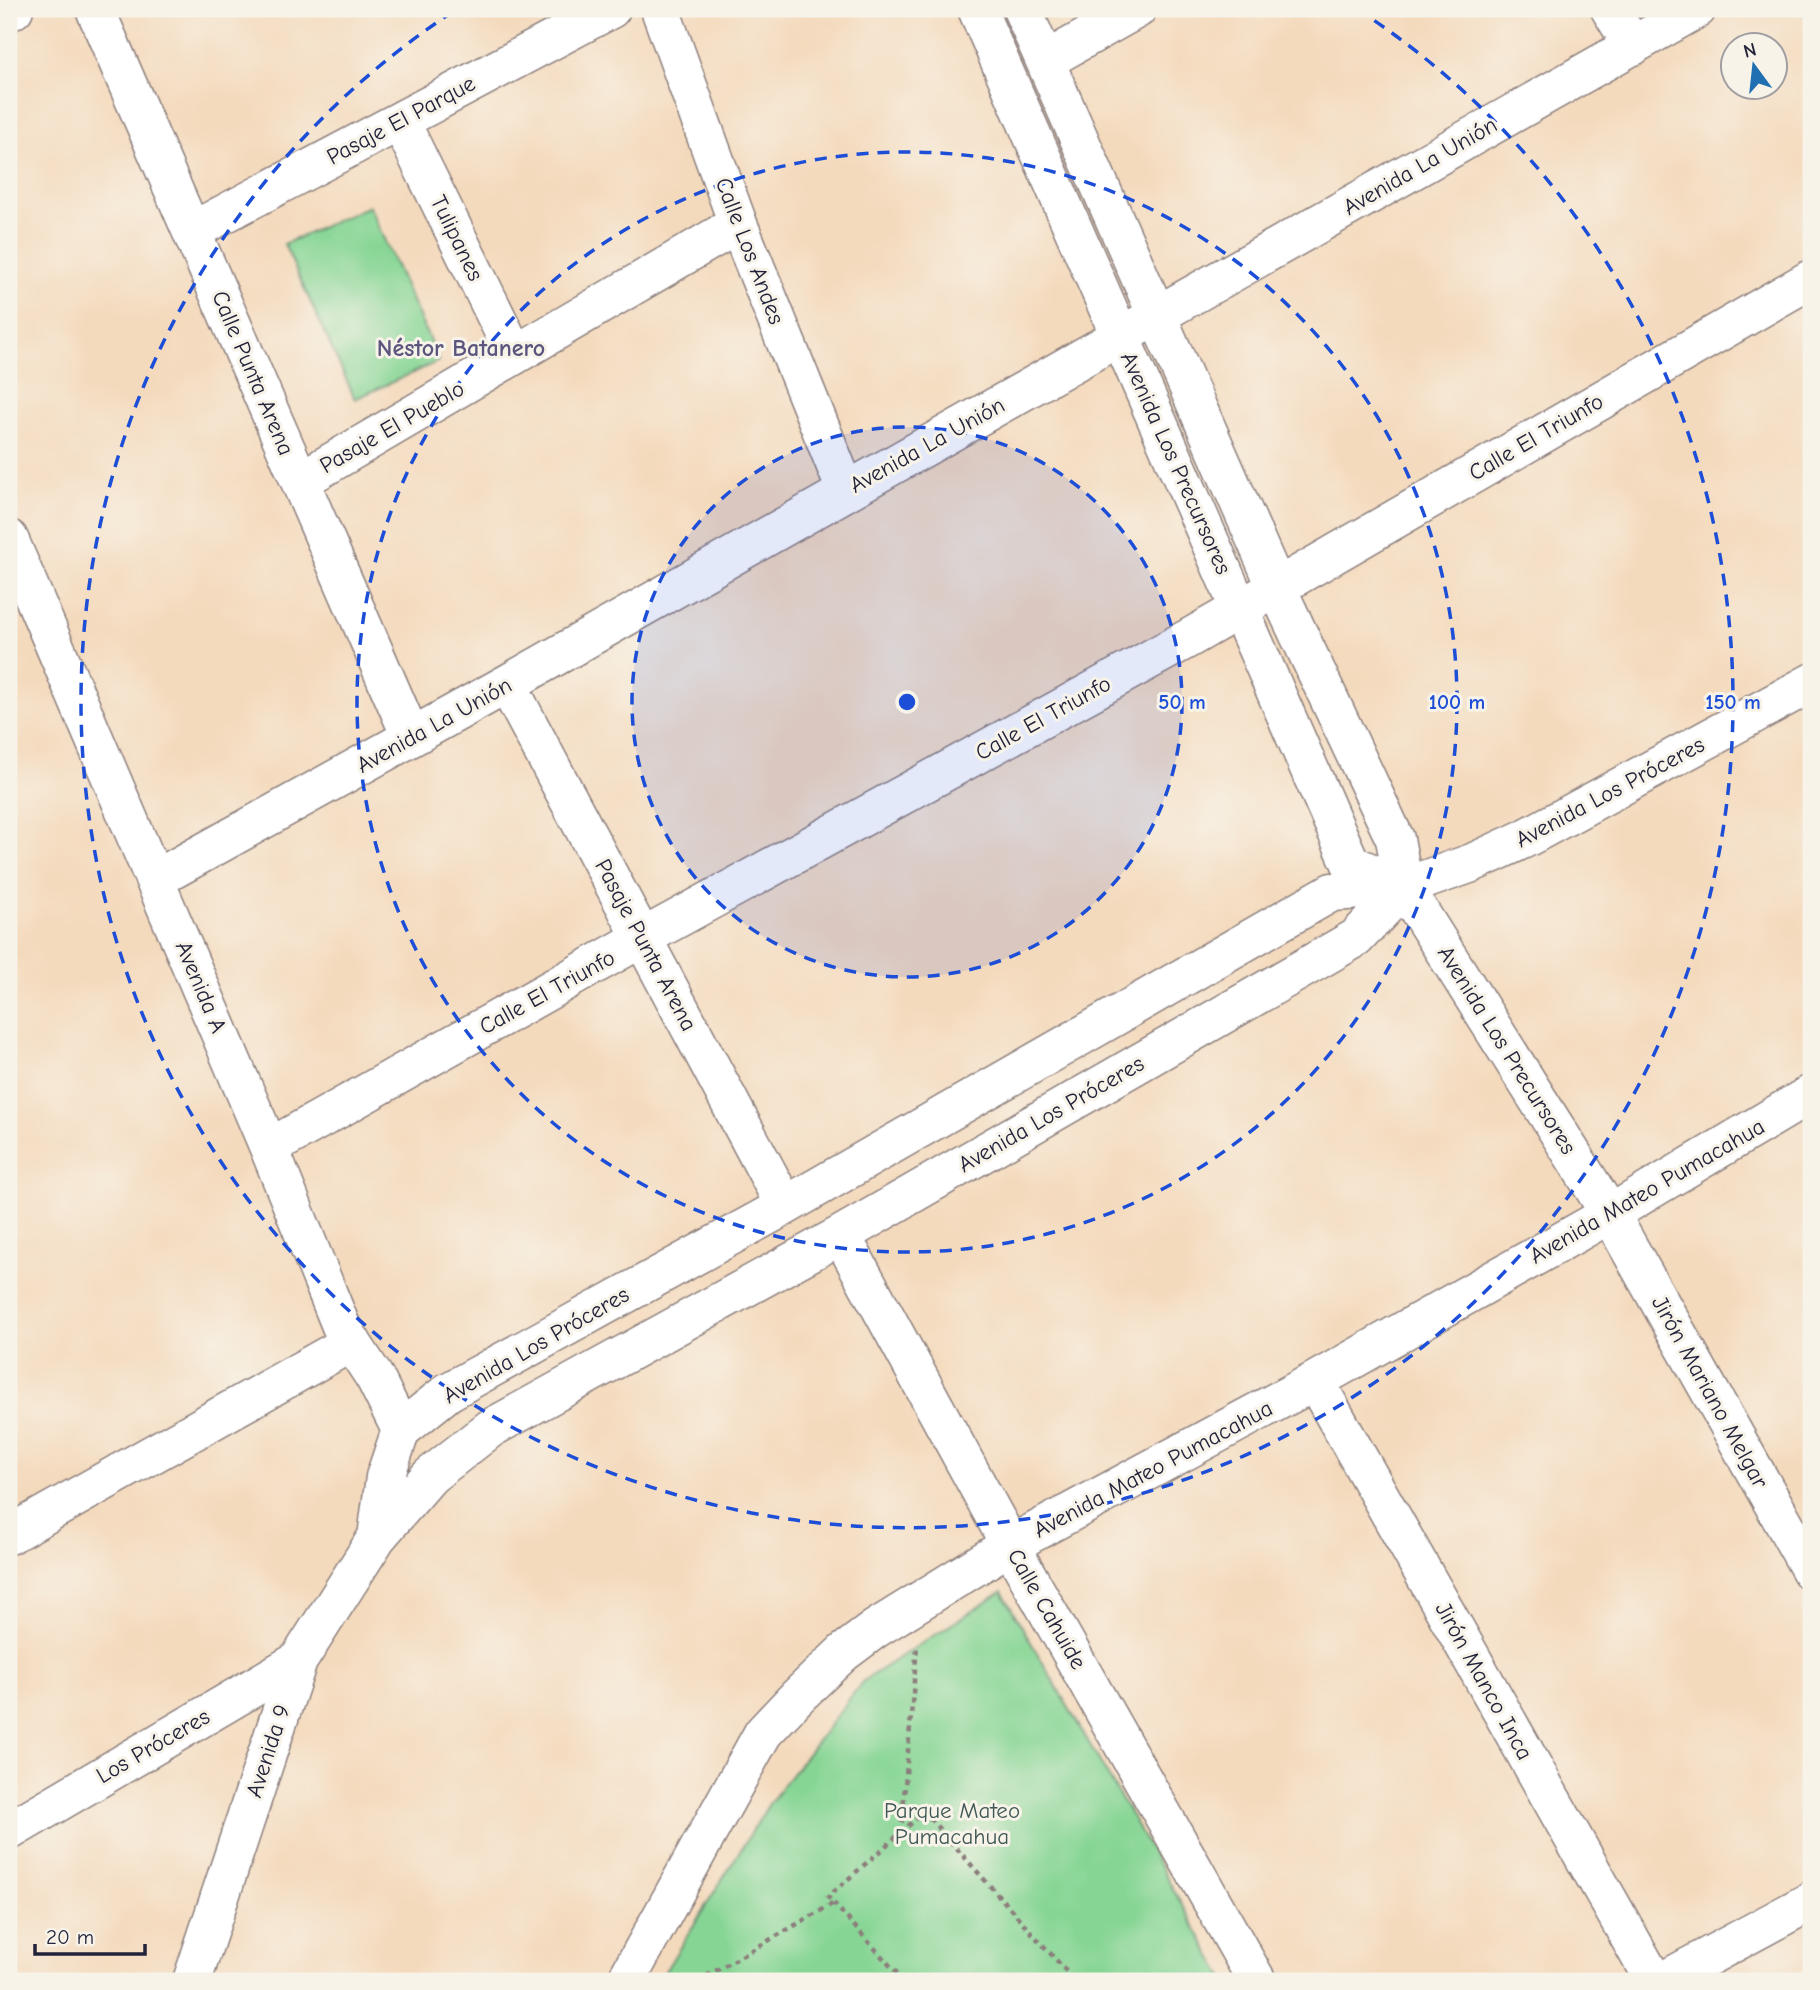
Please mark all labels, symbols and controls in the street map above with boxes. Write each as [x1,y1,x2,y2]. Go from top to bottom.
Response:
north arrow [1718,32,1788,102]
text: N [1741,38,1759,63]
street label: Pasaje El Parque [322,70,480,170]
street label: Avenida La Unión [1338,111,1502,221]
street label: Calle Los Andes [710,174,790,328]
street label: Tulipanes [425,191,489,285]
street label: Calle Punta Arena [206,287,300,459]
district label: Néstor Batanero [377,334,545,362]
street label: Avenida Los Precursores [1115,348,1237,578]
street label: Pasaje El Pueblo [315,375,469,479]
street label: Calle El Triunfo [1464,388,1608,486]
street label: Avenida La Unión [845,391,1009,499]
street label: Calle El Triunfo [970,670,1116,766]
street label: Avenida La Unión [352,671,516,779]
centre of rings [895,690,919,714]
text: 50 m [1158,690,1206,714]
text: 100 m [1429,690,1485,714]
text: 150 m [1705,690,1761,714]
street label: Avenida Los Próceres [1511,731,1709,853]
street label: Pasaje Punta Arena [589,854,703,1036]
street label: Avenida A [170,937,232,1037]
street label: Avenida Los Precursores [1432,941,1582,1159]
street label: Calle El Triunfo [474,944,620,1040]
street label: Avenida Los Próceres [953,1050,1149,1178]
street label: Avenida Mateo Pumacahua [1525,1113,1769,1269]
street label: Avenida Los Próceres [438,1281,634,1409]
street label: Jirón Mariano Melgar [1646,1291,1775,1494]
street label: Avenida Mateo Pumacahua [1029,1395,1277,1543]
street label: Calle Cahuide [1002,1544,1092,1674]
street label: Jirón Manco Inca [1429,1597,1539,1765]
street label: Avenida 9 [240,1701,296,1801]
street label: Los Próceres [92,1703,214,1789]
park label: Parque Mateo Pumacahua [884,1797,1020,1850]
scale bar [35,1913,145,1957]
text: 20 m [46,1925,94,1949]

